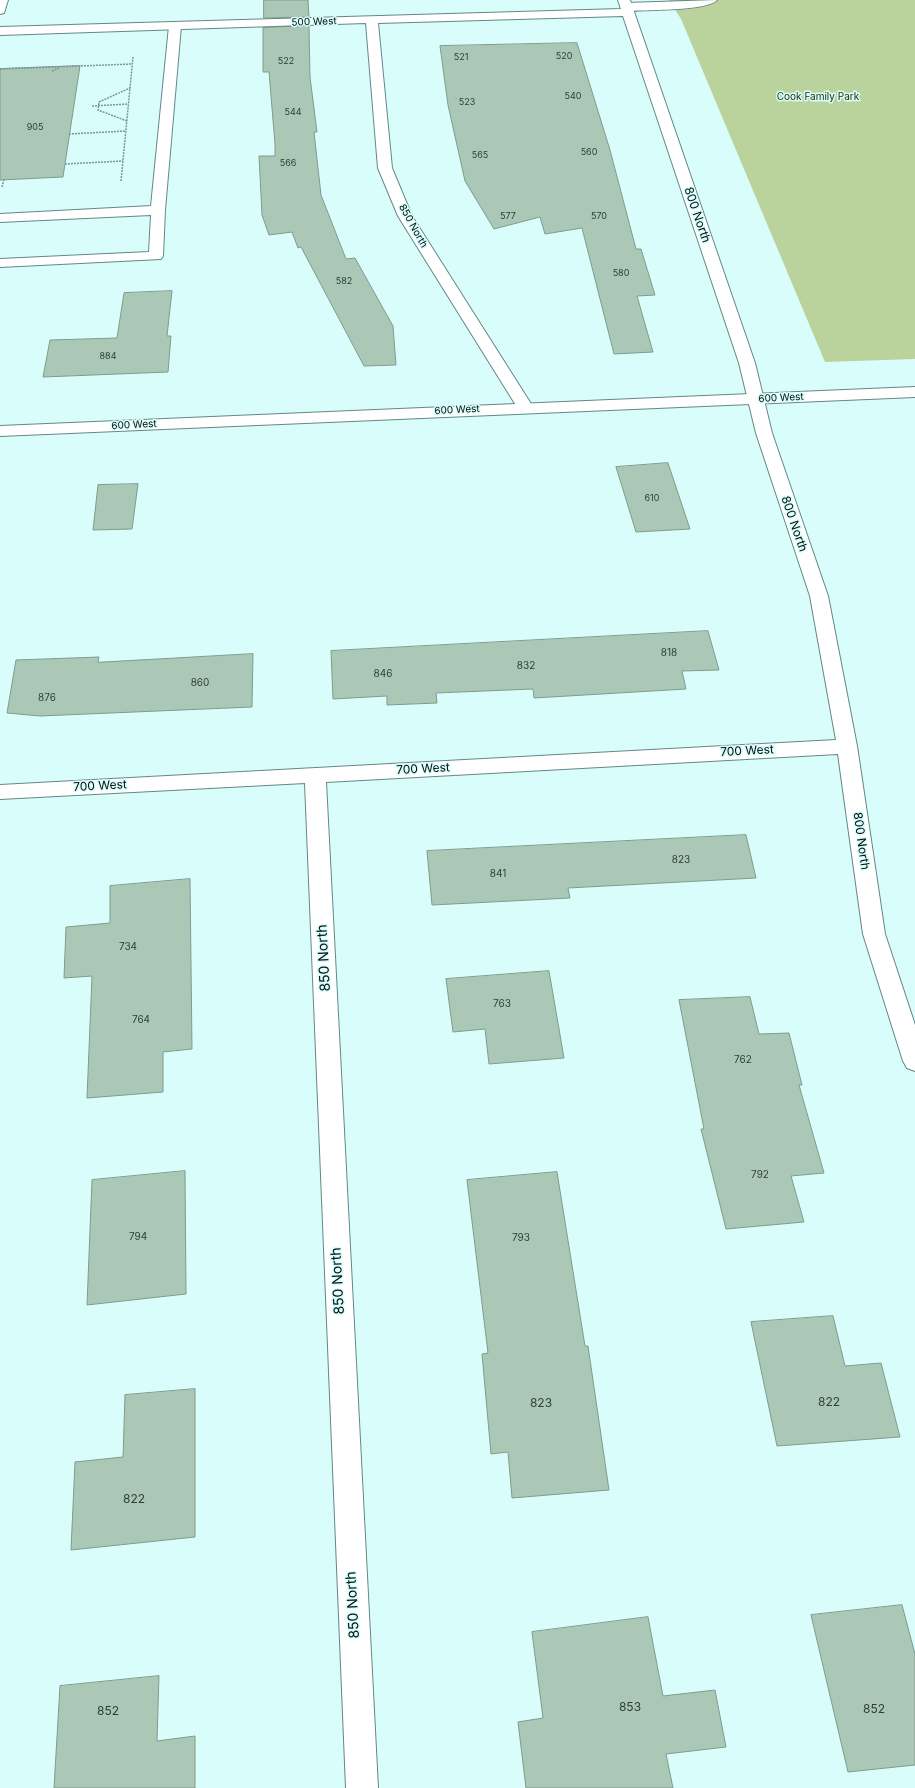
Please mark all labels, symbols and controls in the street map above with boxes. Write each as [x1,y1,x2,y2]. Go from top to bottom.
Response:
street label: 500 West [291,15,337,29]
house number: 520 [556,51,572,61]
house number: 521 [454,52,468,62]
house number: 522 [278,56,294,66]
house number: 540 [565,91,581,101]
park label: Cook Family Park [777,91,859,103]
house number: 523 [459,97,475,107]
house number: 544 [284,107,302,117]
house number: 905 [27,122,43,132]
house number: 560 [581,147,597,157]
house number: 565 [472,150,488,160]
house number: 566 [280,158,296,168]
street label: 800 North [681,185,713,245]
street label: 850 North [396,202,430,250]
house number: 577 [500,211,516,221]
house number: 570 [591,211,607,221]
house number: 580 [613,268,629,278]
house number: 582 [336,276,352,286]
house number: 884 [100,351,116,361]
street label: 600 West [758,391,804,405]
street label: 600 West [434,403,480,417]
street label: 600 West [111,418,157,432]
house number: 610 [645,493,659,503]
street label: 800 North [778,494,810,554]
house number: 818 [661,647,677,659]
house number: 832 [517,660,535,672]
house number: 846 [374,668,392,680]
house number: 860 [191,677,209,689]
house number: 876 [38,692,56,704]
street label: 700 West [720,742,774,760]
street label: 700 West [396,760,450,778]
street label: 700 West [73,777,127,795]
street label: 800 North [850,811,872,871]
house number: 823 [672,854,690,866]
house number: 841 [490,868,506,880]
street label: 850 North [314,924,334,992]
house number: 734 [119,941,137,953]
house number: 763 [493,998,511,1010]
house number: 764 [132,1014,150,1026]
house number: 762 [734,1054,752,1066]
house number: 792 [751,1169,769,1181]
house number: 794 [129,1231,147,1243]
house number: 793 [512,1232,530,1244]
street label: 850 North [328,1247,348,1315]
house number: 822 [818,1395,840,1409]
house number: 823 [530,1396,552,1410]
house number: 822 [123,1492,145,1506]
street label: 850 North [343,1571,363,1639]
house number: 853 [619,1700,641,1714]
house number: 852 [863,1702,885,1716]
house number: 852 [97,1704,119,1718]

